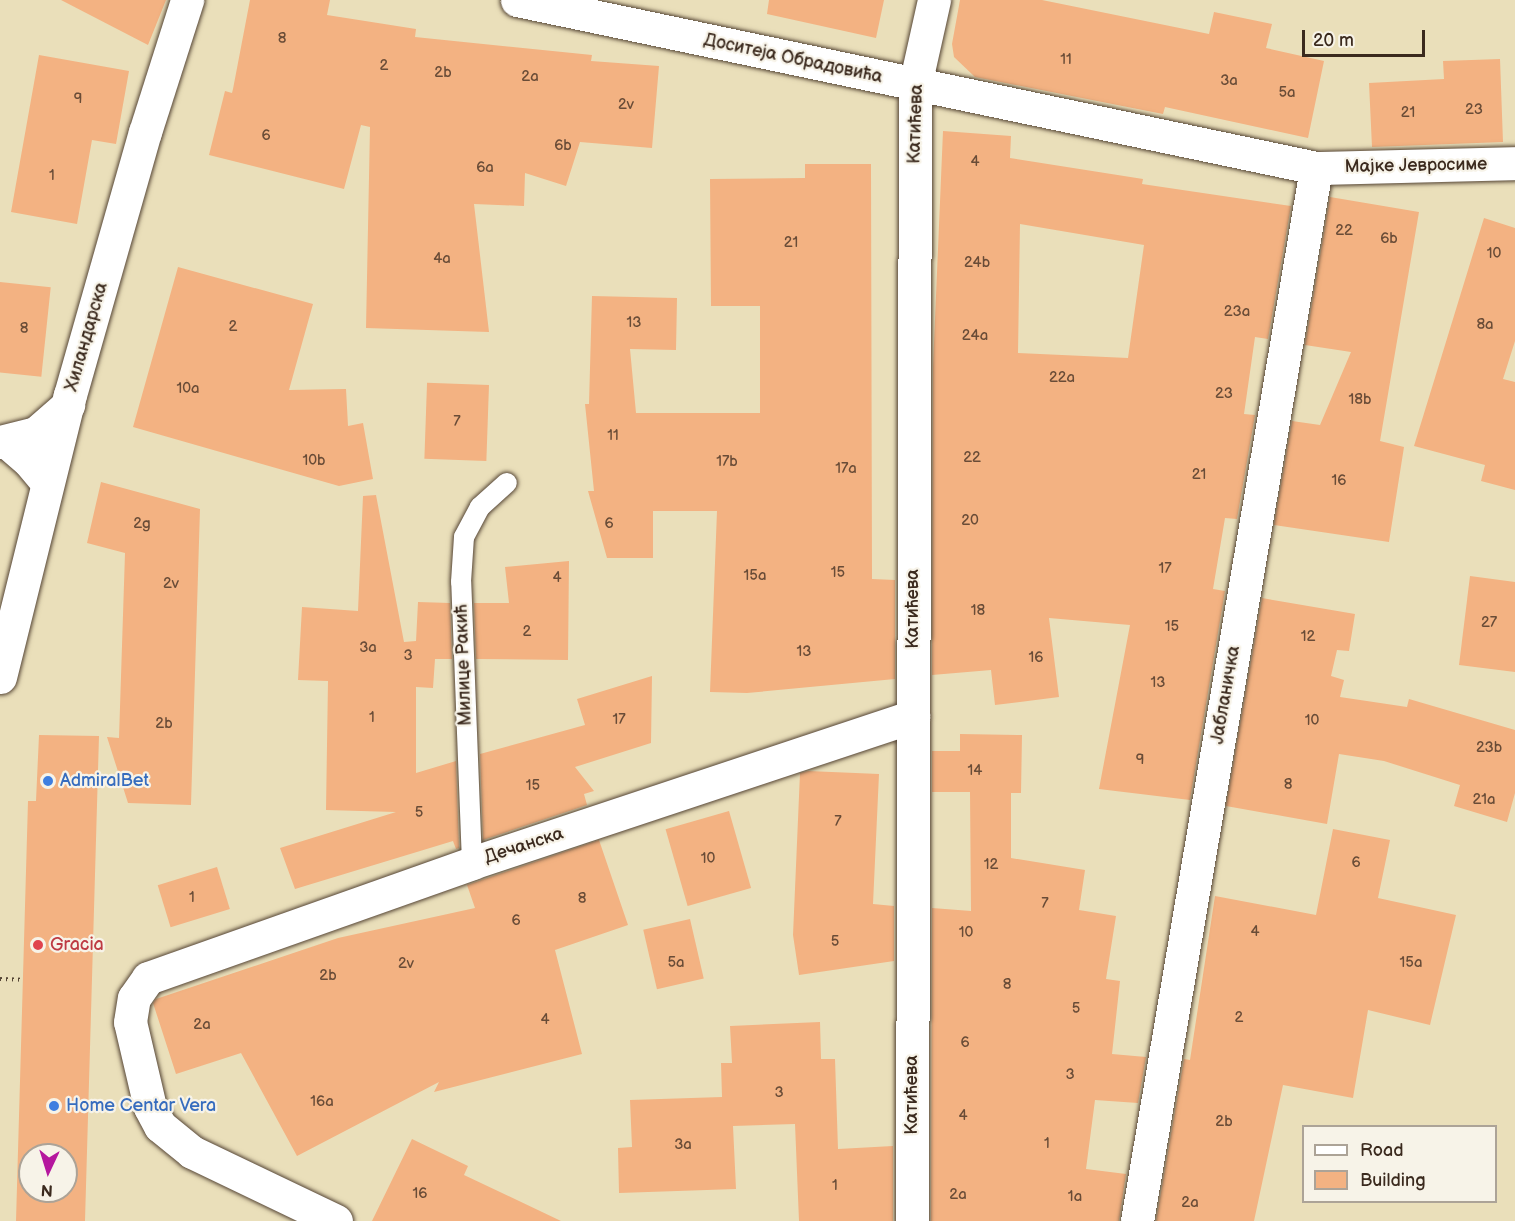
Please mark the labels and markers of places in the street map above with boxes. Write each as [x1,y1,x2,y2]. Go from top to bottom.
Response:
place label: AdmiralBet [60,770,149,792]
marker: AdmiralBet [41,774,55,788]
place label: Gracia [50,934,104,956]
marker: Gracia [31,938,45,952]
place label: Home Centar Vera [66,1095,217,1117]
marker: Home Centar Vera [47,1099,61,1113]

